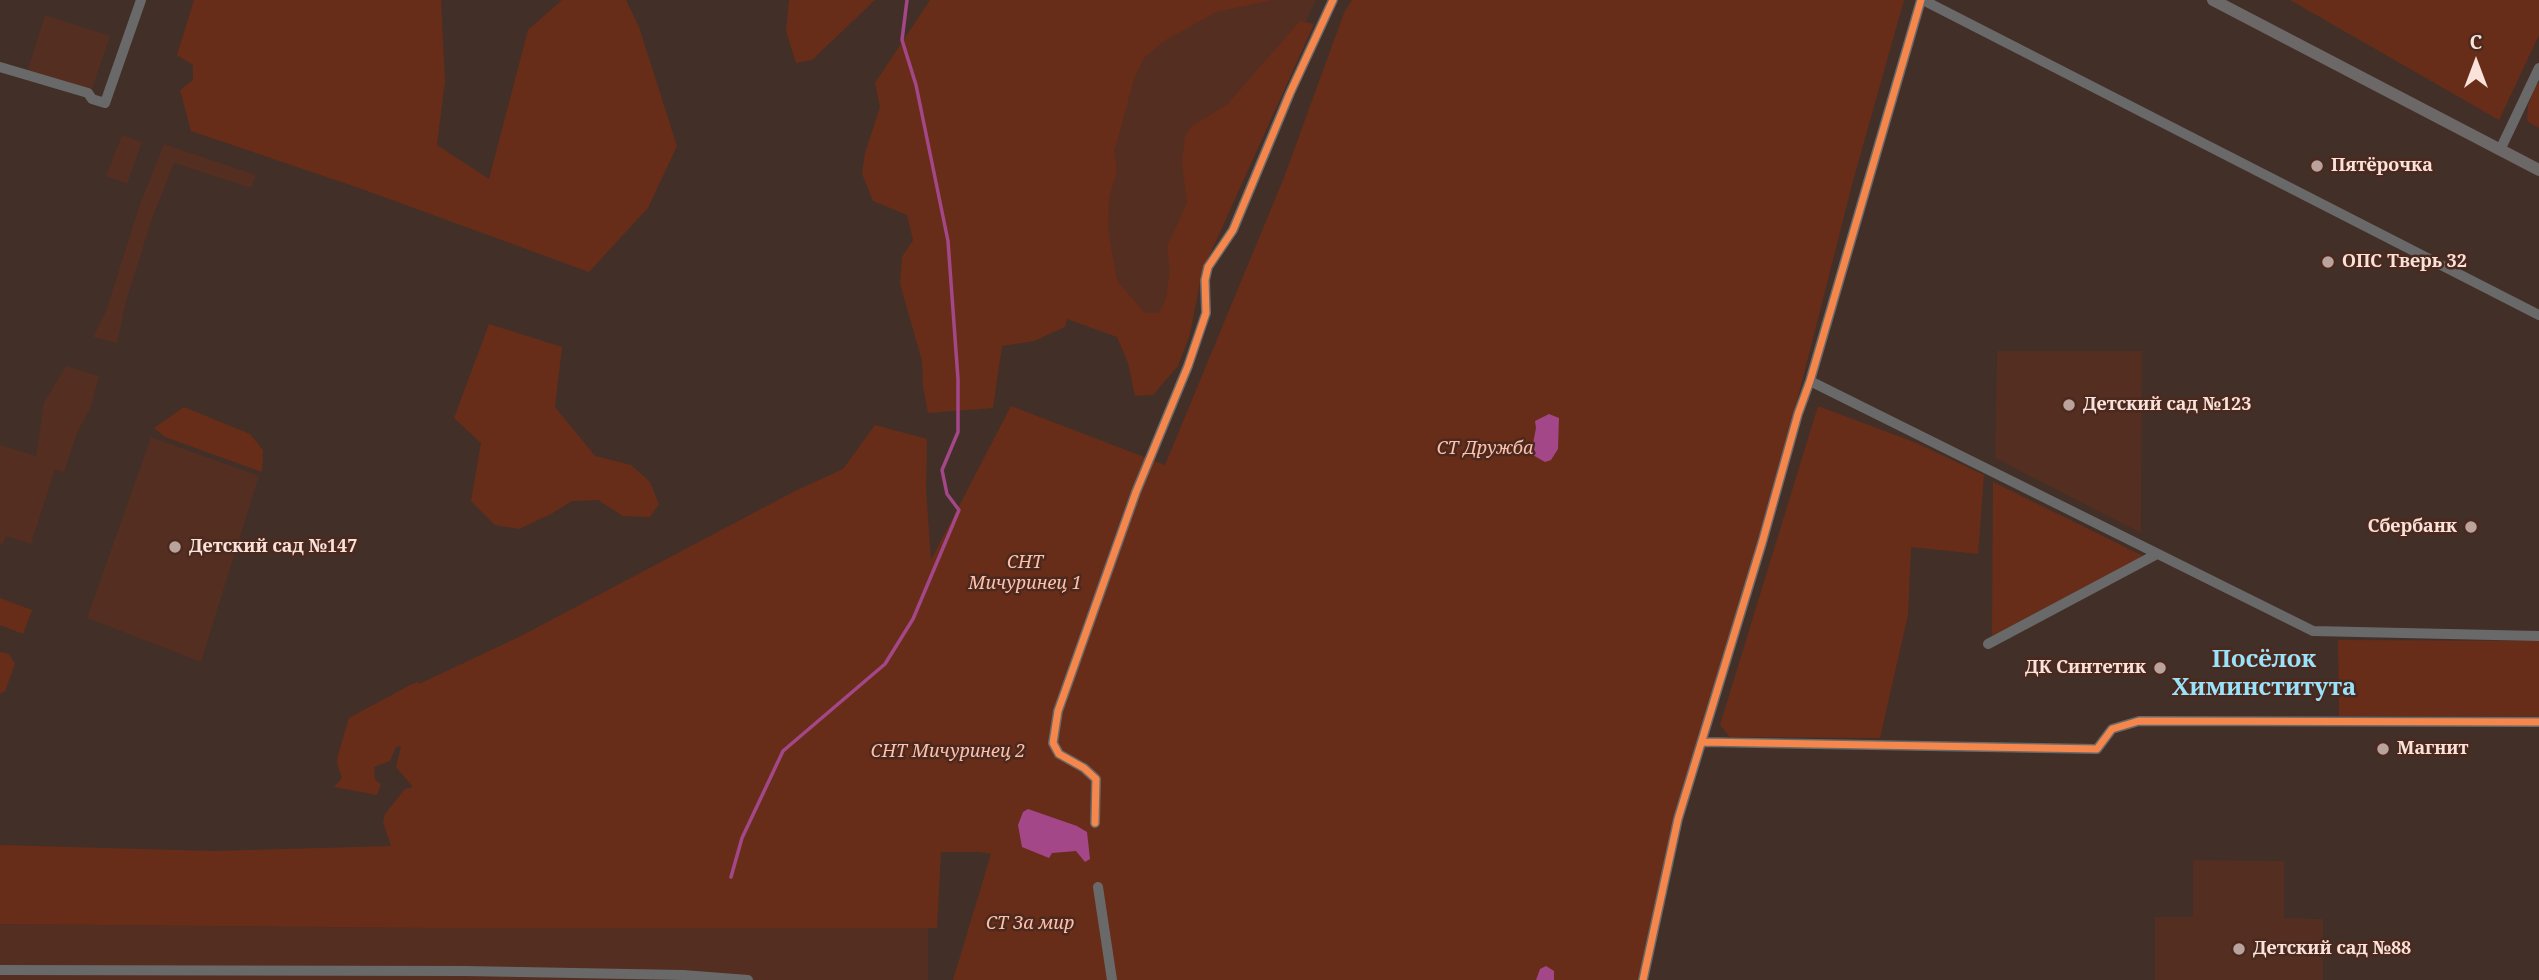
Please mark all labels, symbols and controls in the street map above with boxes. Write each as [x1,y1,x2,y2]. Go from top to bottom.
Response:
north arrow [2441,28,2511,98]
text: С [2470,29,2482,55]
place label: Пятёрочка [2331,155,2433,177]
marker: Пятёрочка [2309,158,2325,174]
place label: ОПС Тверь 32 [2342,251,2467,273]
marker: ОПС Тверь 32 [2320,254,2336,270]
place label: Детский сад №123 [2083,394,2251,416]
marker: Детский сад №123 [2061,397,2077,413]
park label: СТ Дружба [1437,438,1533,460]
place label: Сбербанк [2368,516,2457,538]
marker: Сбербанк [2463,519,2479,535]
place label: Детский сад №147 [189,536,357,558]
marker: Детский сад №147 [167,539,183,555]
park label: СНТ Мичуринец 1 [968,552,1082,594]
district label: Посёлок Химинститута [2172,646,2356,702]
place label: ДК Синтетик [2025,657,2146,679]
marker: ДК Синтетик [2152,660,2168,676]
place label: Магнит [2397,738,2469,760]
park label: СНТ Мичуринец 2 [871,741,1025,763]
marker: Магнит [2375,741,2391,757]
park label: СТ За мир [986,913,1074,935]
place label: Детский сад №88 [2253,938,2411,960]
marker: Детский сад №88 [2231,941,2247,957]

